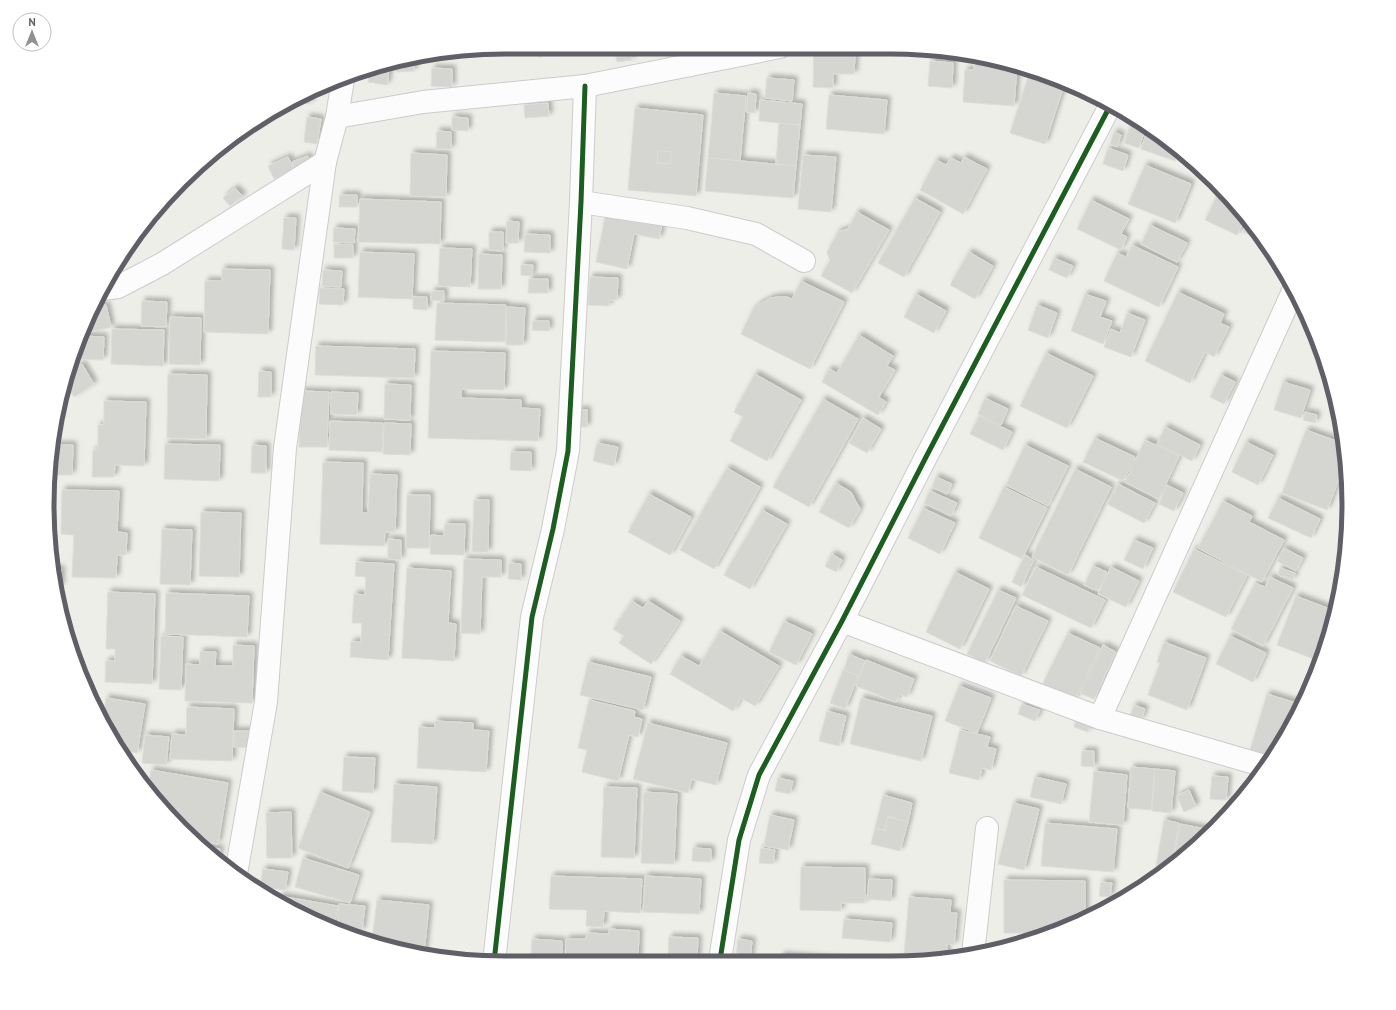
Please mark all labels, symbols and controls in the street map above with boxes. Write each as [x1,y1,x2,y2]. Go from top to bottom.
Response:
north arrow [12,12,52,52]
text: N [28,15,36,29]

